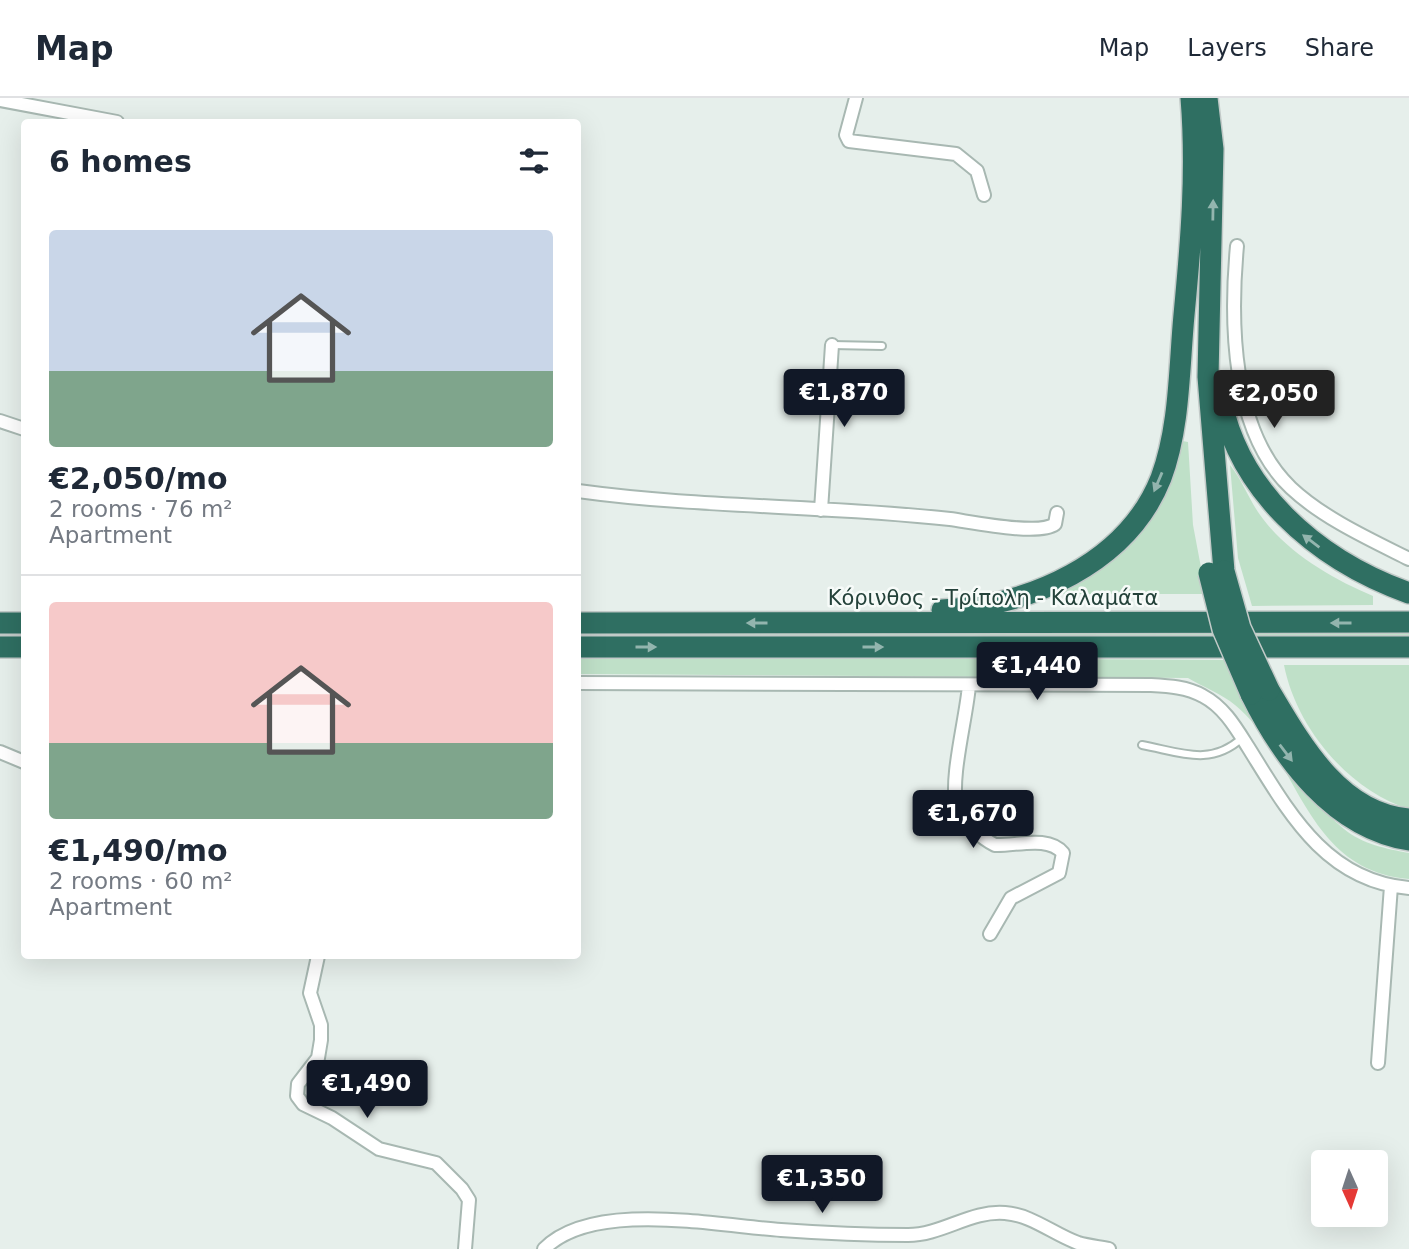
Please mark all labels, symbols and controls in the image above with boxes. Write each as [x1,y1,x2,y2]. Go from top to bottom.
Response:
text: Map [35,29,114,68]
text: Map [1099,34,1149,62]
text: Layers [1187,34,1267,62]
text: Share [1305,34,1374,62]
icon: filters [515,142,553,180]
text: 6 homes [49,144,192,179]
one-way arrow [1207,199,1219,221]
icon: home [238,275,364,401]
pin: €1,870 [787,370,901,429]
pin: €2,050 [1217,370,1331,430]
text: €1,870 [800,379,888,405]
text: €2,050 [1230,380,1318,406]
text: €2,050/mo [49,461,228,496]
one-way arrow [1152,472,1163,493]
text: 2 rooms · 76 m² [49,496,233,522]
text: Apartment [49,522,172,548]
one-way arrow [1302,534,1320,548]
street label: Κόρινθος - Τρίπολη - Καλαμάτα [828,586,1158,610]
one-way arrow [745,617,767,629]
one-way arrow [1330,617,1352,629]
one-way arrow [635,641,657,653]
one-way arrow [862,641,884,653]
pin: €1,440 [980,642,1094,702]
icon: home [238,647,364,773]
text: €1,440 [993,652,1081,678]
one-way arrow [1278,743,1293,761]
pin: €1,670 [916,790,1030,850]
text: €1,670 [929,800,1017,826]
text: €1,490/mo [49,833,228,868]
text: 2 rooms · 60 m² [49,868,233,894]
text: Apartment [49,894,172,920]
pin: €1,490 [310,1060,424,1120]
text: €1,490 [323,1070,411,1096]
north arrow [1311,1150,1388,1227]
map controls [1311,1150,1388,1227]
pin: €1,350 [765,1156,879,1215]
text: €1,350 [778,1165,866,1191]

